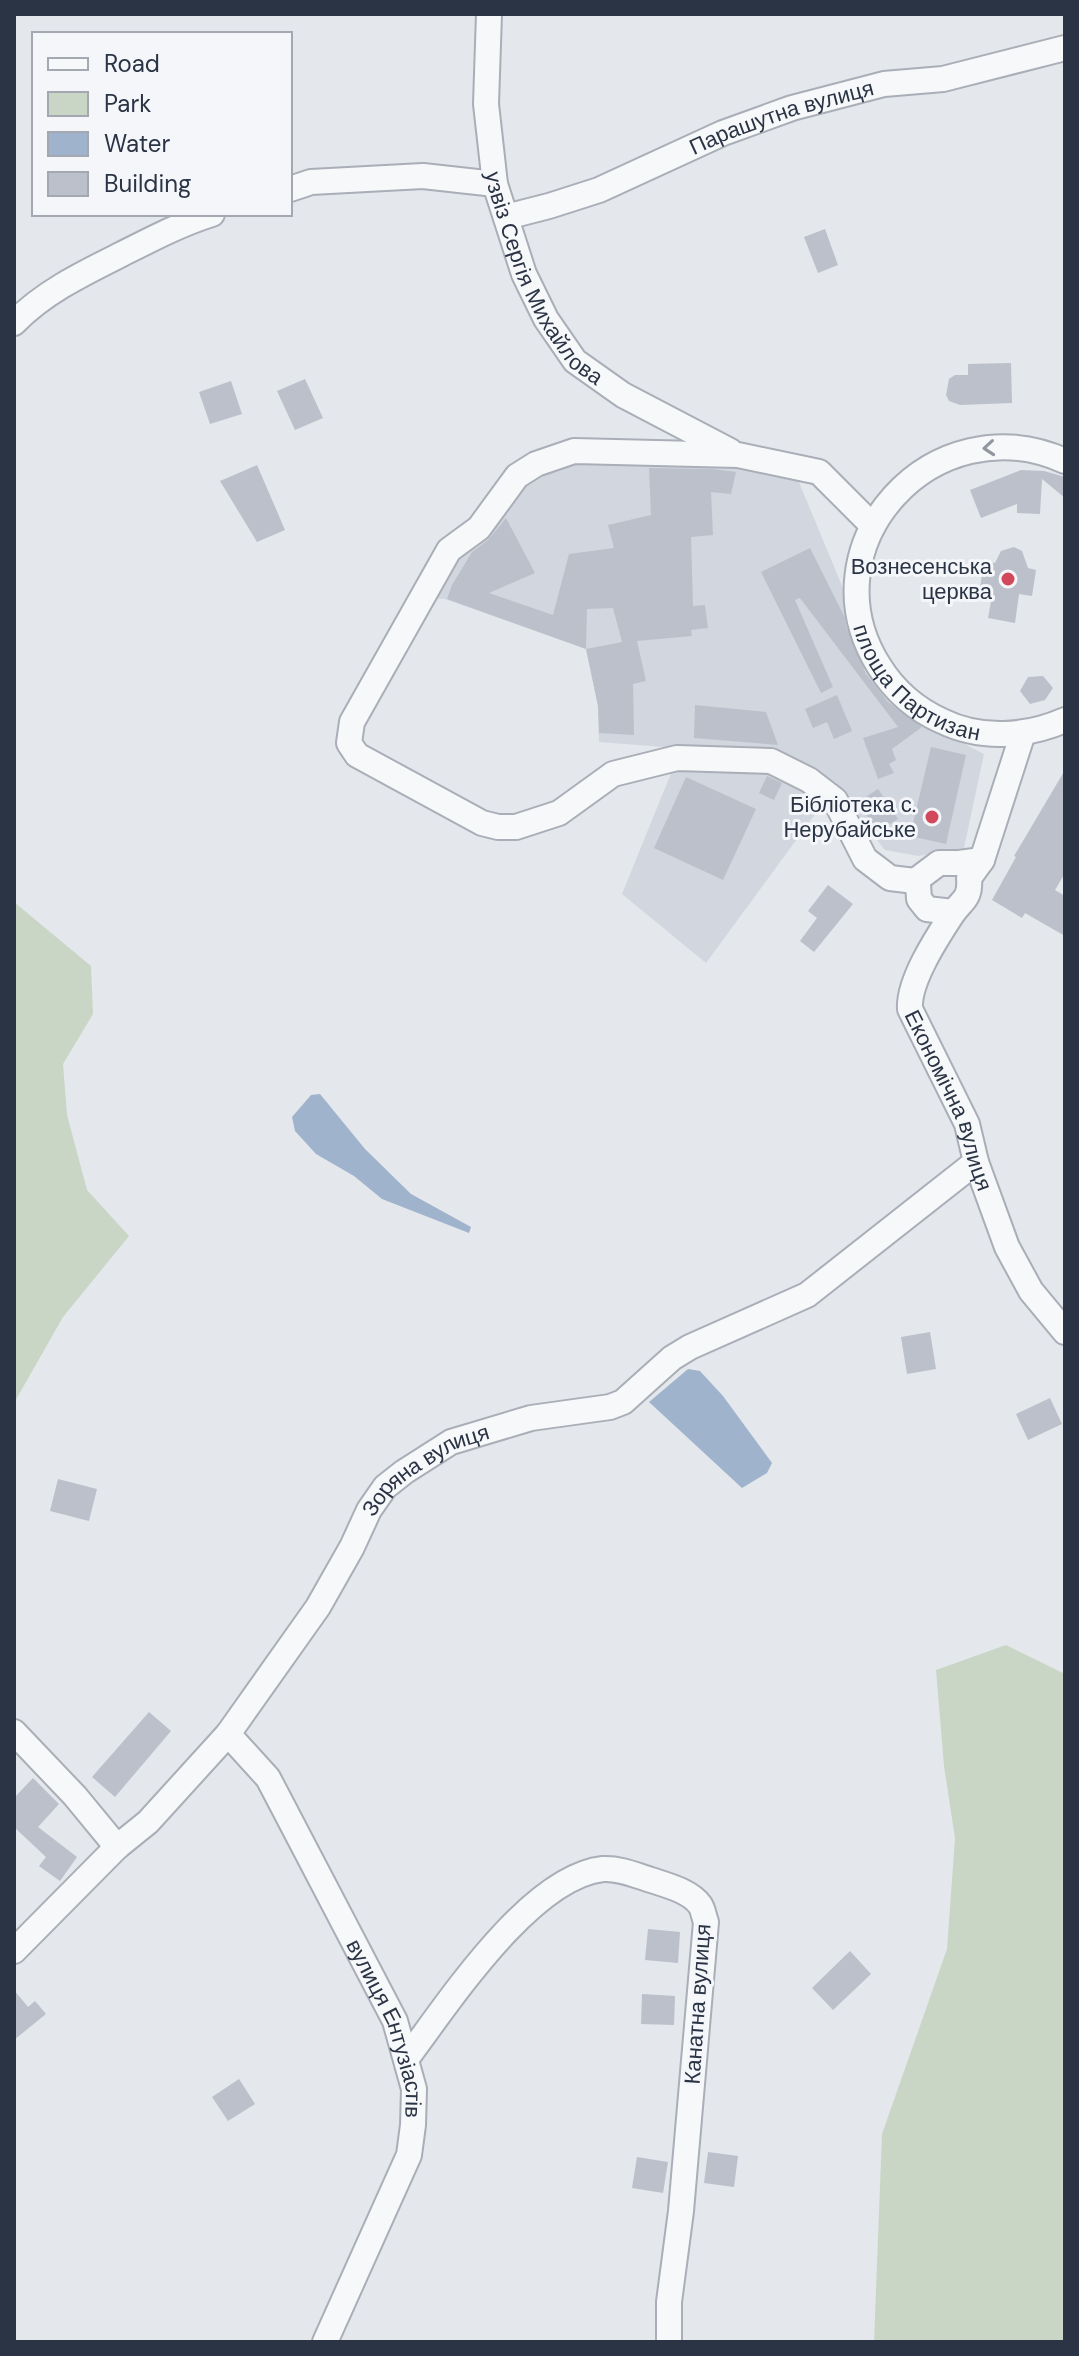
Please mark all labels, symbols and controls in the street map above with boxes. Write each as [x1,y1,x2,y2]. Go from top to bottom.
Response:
legend [32,32,292,216]
text: Road [104,48,160,79]
street label: Парашутна вулиця [685,73,877,162]
text: Park [104,88,151,119]
text: Water [104,128,170,159]
text: Building [104,168,191,199]
street label: узвіз Сергія Михайлова [479,170,609,392]
one-way arrow [982,439,995,456]
place label: Вознесенська церква [851,552,993,606]
marker: Вознесенська церква [999,570,1017,588]
street label: площа Партизан [846,620,983,748]
place label: Бібліотека с. Нерубайське [783,790,916,844]
marker: Бібліотека с. Нерубайське [923,808,941,826]
street label: Економічна вулиця [898,1005,999,1195]
street label: Зоряна вулиця [355,1417,493,1522]
street label: Канатна вулиця [677,1923,718,2085]
street label: вулиця Ентузіастів [340,1934,428,2118]

